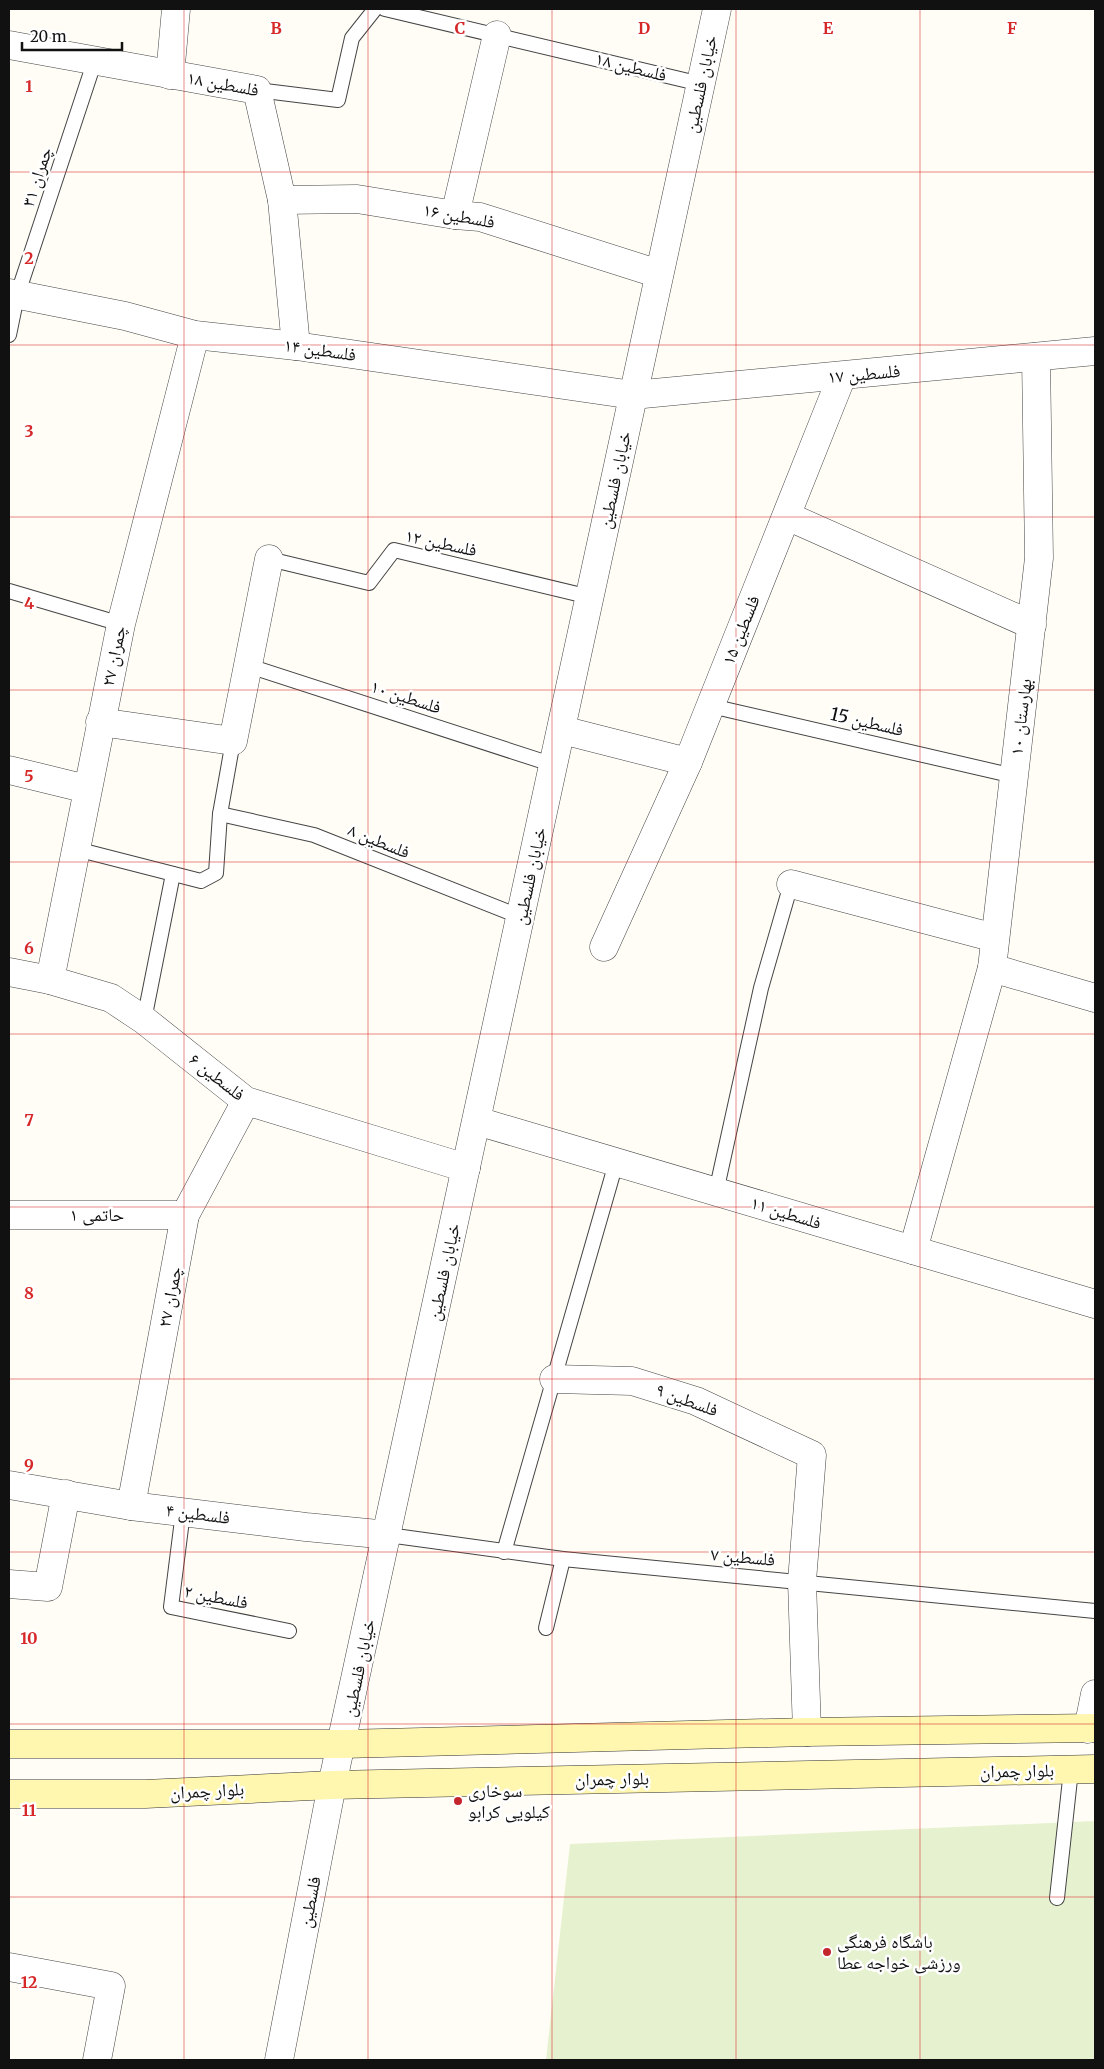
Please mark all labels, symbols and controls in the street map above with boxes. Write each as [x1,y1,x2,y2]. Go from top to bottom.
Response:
text: B [270,18,282,38]
text: C [455,18,465,38]
text: D [638,18,650,38]
text: E [823,18,834,38]
text: F [1007,18,1017,38]
scale bar [22,20,122,52]
text: 20 m [30,27,67,46]
street label: خیابان فلسطین [679,33,722,135]
street label: فلسطین ۱۸ [593,47,669,86]
street label: فلسطین ۱۸ [185,66,261,101]
text: 1 [25,76,33,96]
street label: چمران ۳۱ [16,144,57,210]
street label: فلسطین ۱۶ [421,198,497,233]
text: 2 [24,248,34,268]
street label: فلسطین ۱۴ [282,333,358,366]
street label: فلسطین ۱۷ [827,359,901,388]
text: 3 [24,421,34,441]
street label: خیابان فلسطین [593,429,636,531]
street label: فلسطین ۱۲ [403,524,479,561]
street label: فلسطین ۱۵ [716,592,765,668]
text: 4 [24,593,34,613]
street label: چمران ۲۷ [96,623,131,688]
street label: فلسطین ۱۰ [368,674,444,719]
street label: بهارستان ۱۰ [1004,677,1037,757]
street label: فلسطین 15 [828,702,906,741]
text: 5 [24,766,34,786]
street label: فلسطین ۸ [345,818,413,863]
street label: خیابان فلسطین [508,825,551,927]
text: 6 [24,938,34,958]
street label: فلسطین ۶ [185,1048,250,1106]
text: 7 [24,1110,34,1130]
street label: فلسطین ۱۱ [748,1191,824,1234]
street label: حاتمی ۱ [70,1203,124,1226]
street label: خیابان فلسطین [422,1221,465,1323]
street label: چمران ۲۷ [152,1265,187,1329]
text: 8 [24,1283,34,1303]
street label: فلسطین ۹ [653,1378,721,1421]
text: 9 [24,1455,34,1475]
street label: فلسطین ۴ [165,1498,232,1529]
street label: فلسطین ۷ [710,1542,776,1571]
street label: فلسطین ۲ [182,1579,250,1614]
street label: خیابان فلسطین [337,1617,380,1719]
text: 10 [20,1628,38,1648]
street label: بلوار چمران [980,1758,1054,1783]
street label: بلوار چمران [575,1766,649,1791]
street label: بلوار چمران [169,1777,245,1804]
place label: سوخاری کیلویی کرابو [468,1779,551,1823]
marker: سوخاری کیلویی کرابو [452,1795,464,1807]
text: 11 [22,1800,37,1820]
street label: فلسطین [293,1874,326,1930]
place label: باشگاه فرهنگی ورزشی خواجه عطا [837,1930,961,1974]
marker: باشگاه فرهنگی ورزشی خواجه عطا [821,1946,833,1958]
text: 12 [21,1972,37,1992]

